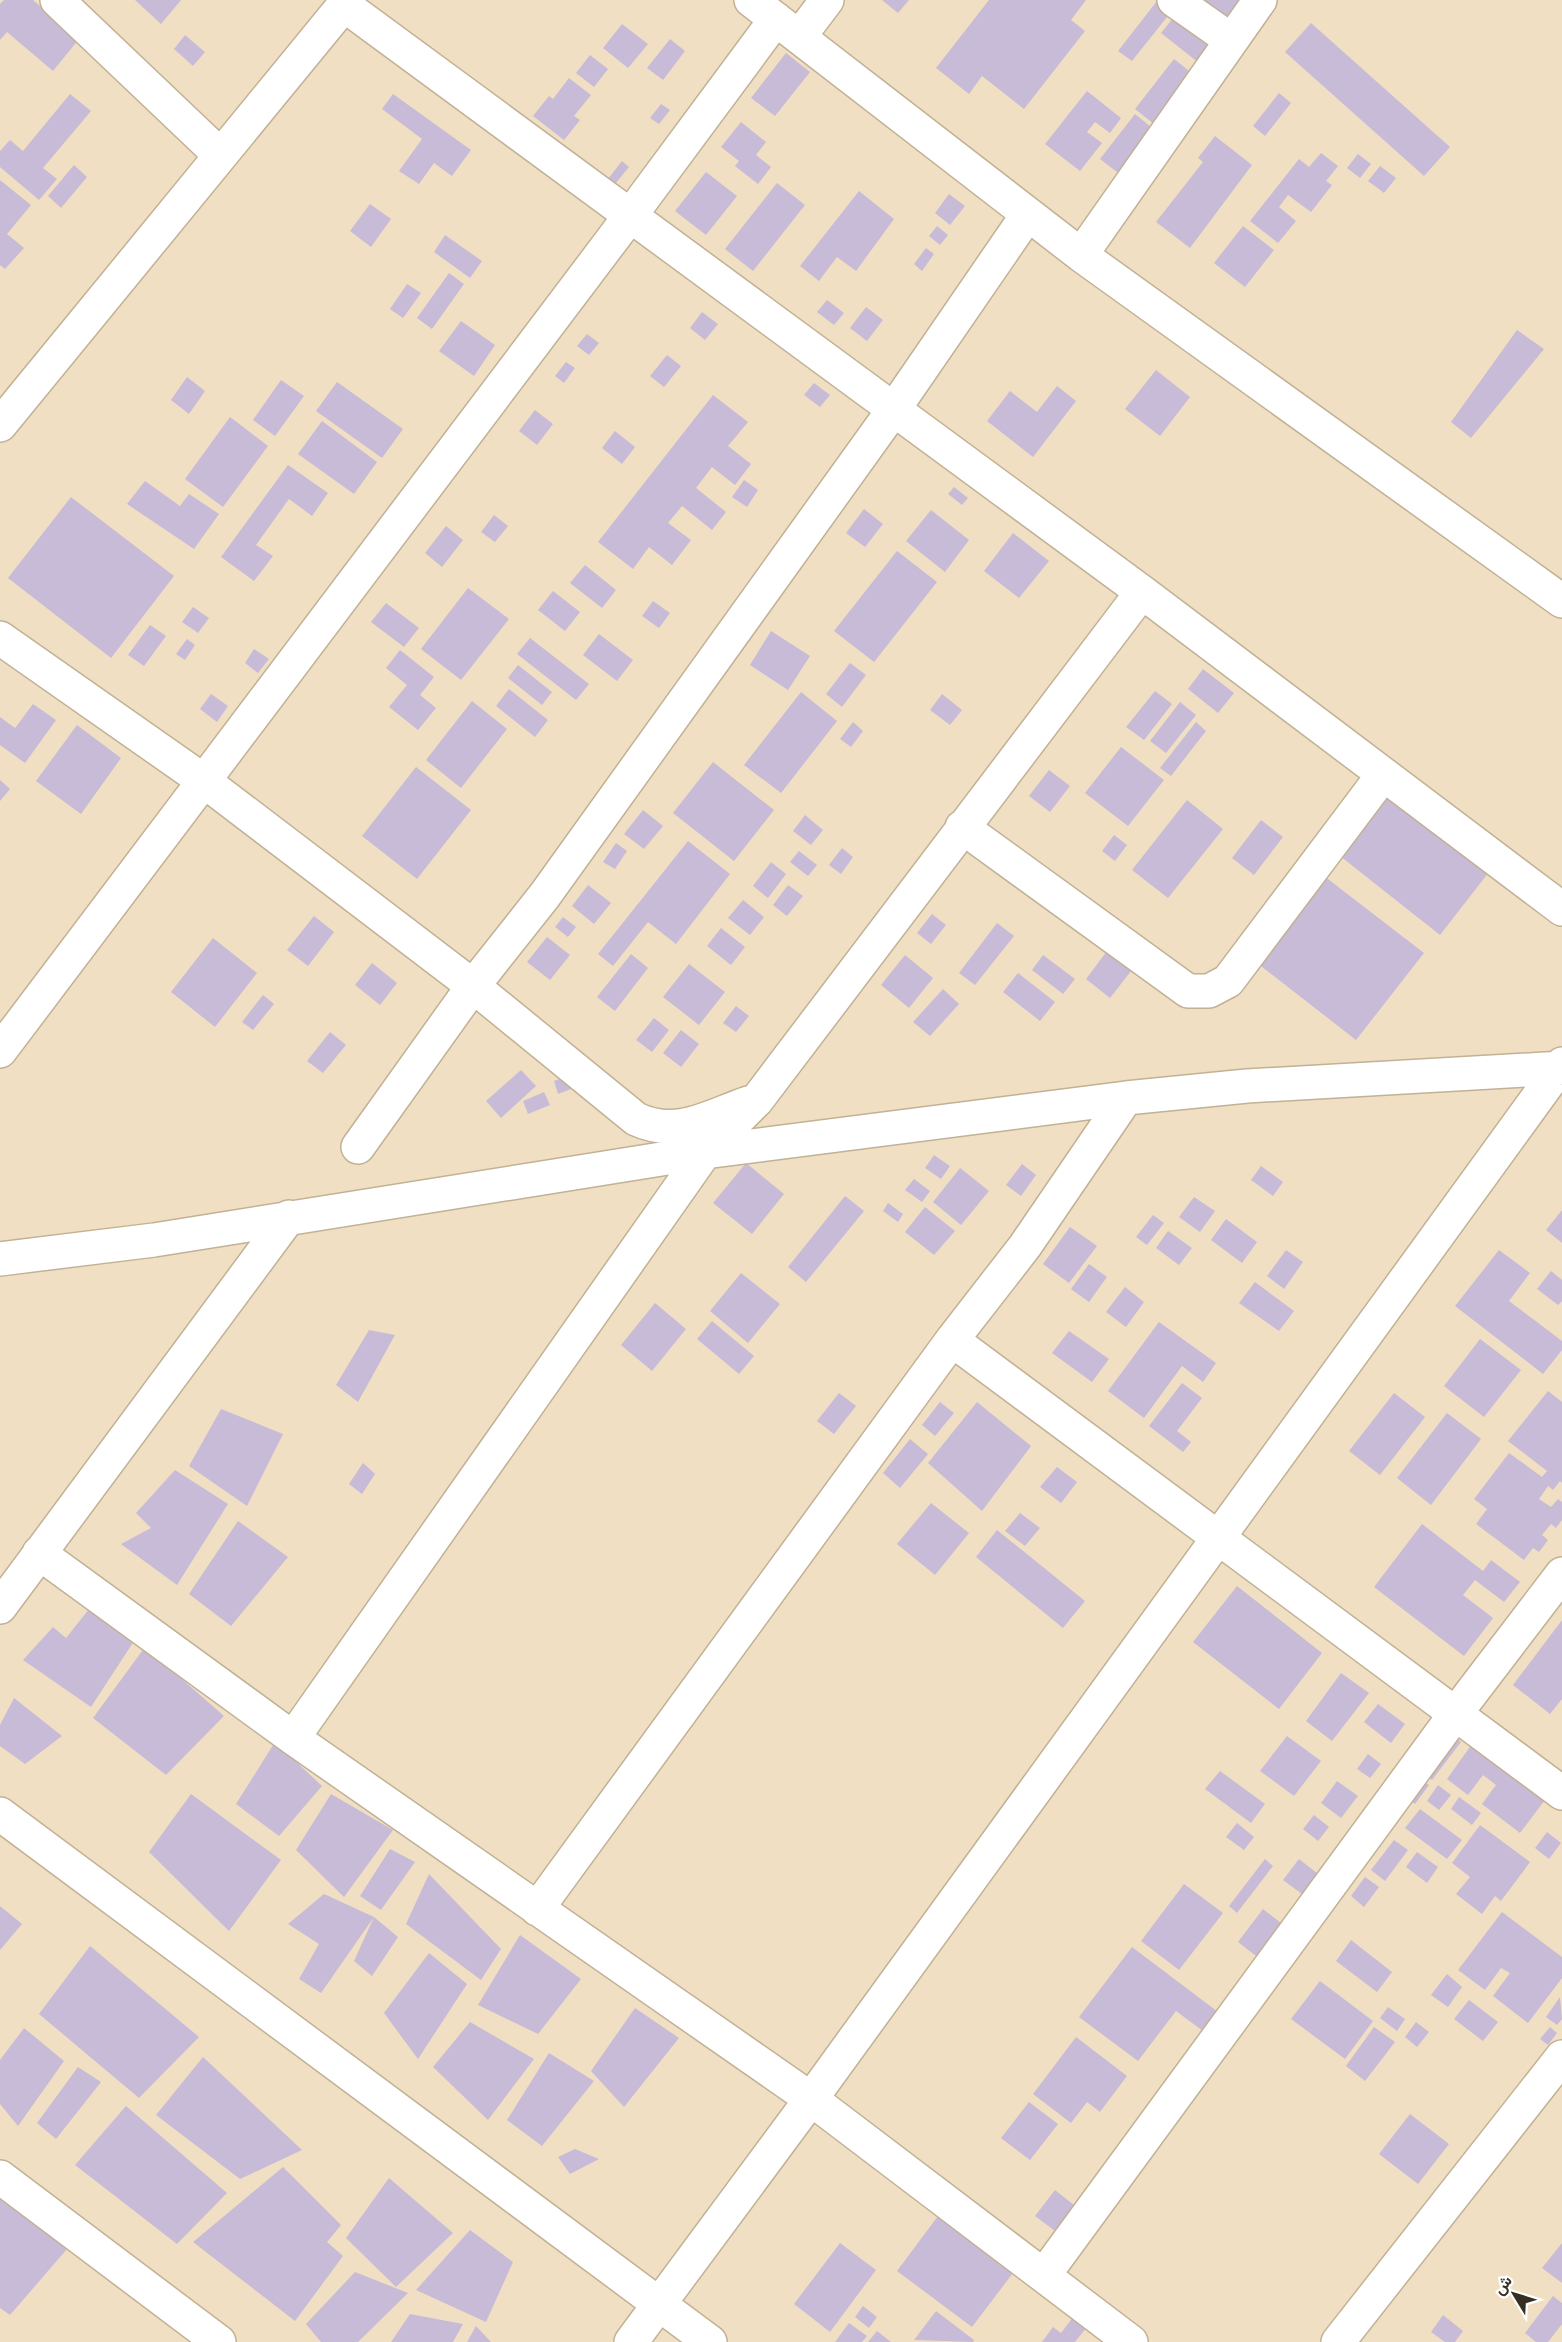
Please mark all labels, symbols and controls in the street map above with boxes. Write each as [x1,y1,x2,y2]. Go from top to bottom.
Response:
north arrow [1484,2264,1544,2324]
text: ش [1488,2271,1516,2299]

